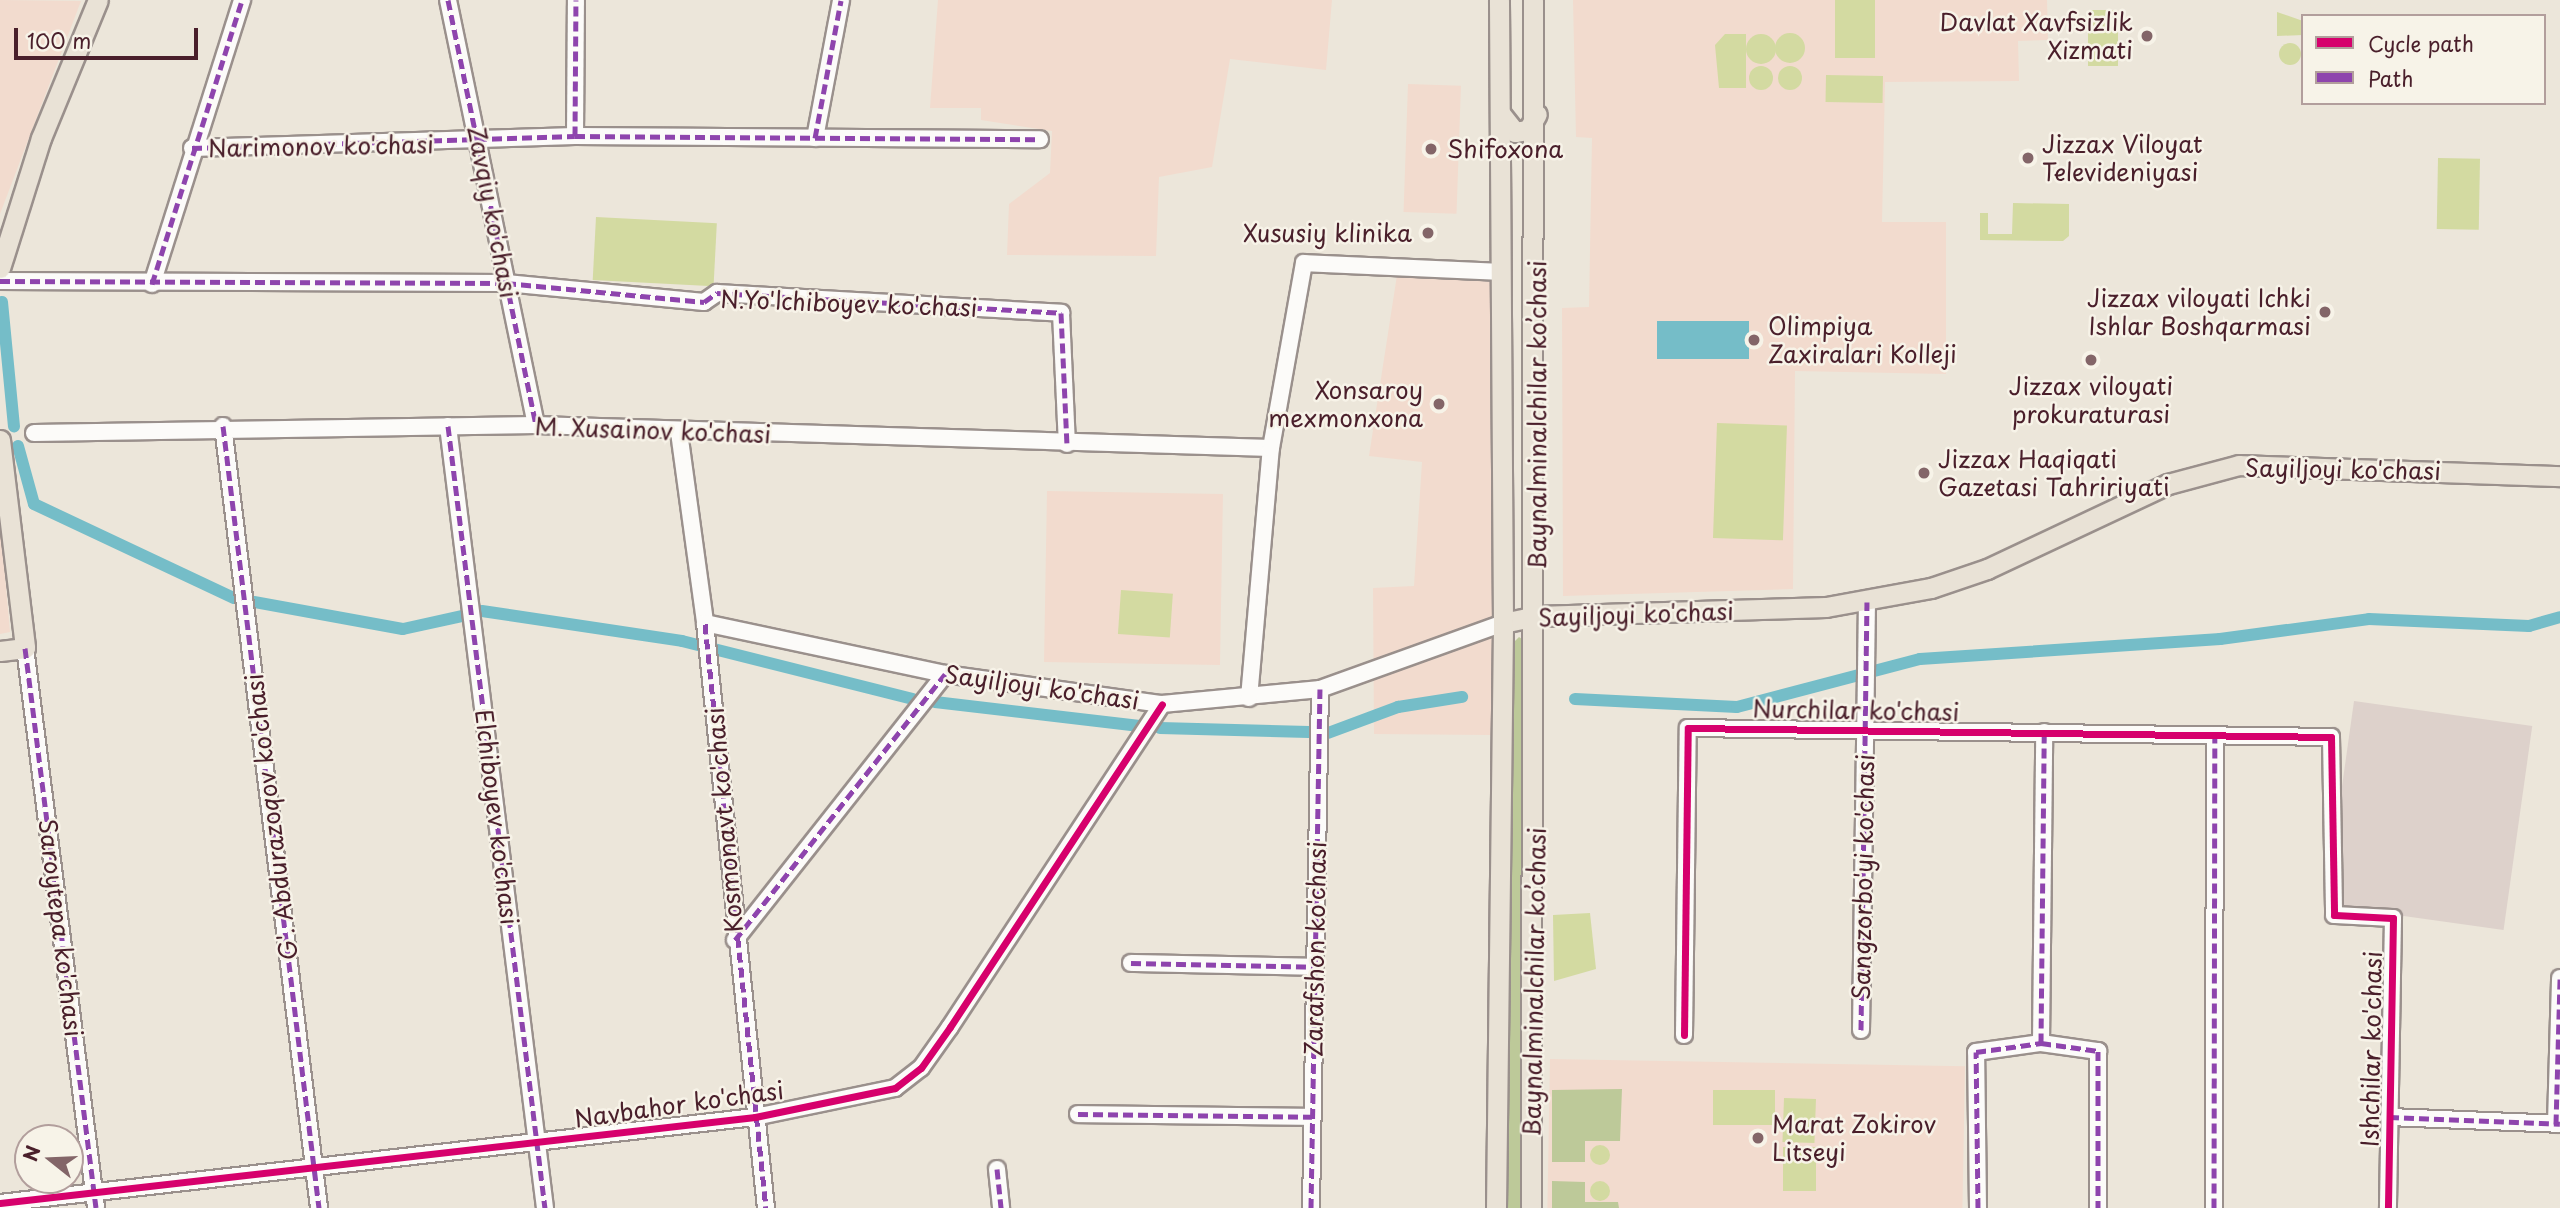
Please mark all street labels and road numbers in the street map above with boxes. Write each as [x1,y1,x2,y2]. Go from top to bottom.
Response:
street label: Zavqiy ko'chasi [462,123,524,301]
street label: Narimonov ko'chasi [208,130,434,162]
street label: Baynalminalchilar ko’chasi [1523,259,1551,571]
street label: N.Yo'lchiboyev ko'chasi [720,284,978,322]
street label: M. Xusainov ko'chasi [535,411,771,449]
street label: Sayiljoyi ko'chasi [2244,453,2442,485]
street label: Sayiljoyi ko'chasi [1537,596,1735,632]
street label: Sayiljoyi ko'chasi [942,659,1142,715]
street label: G'. Abdurazoqov ko'chasi [239,672,303,962]
street label: Nurchilar ko'chasi [1752,694,1960,726]
street label: Kosmonavt ko'chasi [700,706,748,934]
street label: Elchiboyev ko'chasi [469,708,525,926]
street label: Sangzorbo'yi ko'chasi [1846,753,1880,1001]
street label: Saroytepa ko'chasi [33,817,89,1039]
street label: Baynalminalchilar ko’chasi [1517,826,1551,1138]
street label: Zarafshon ko'chasi [1299,841,1331,1057]
street label: Ishchilar ko'chasi [2355,951,2387,1147]
street label: Navbahor ko'chasi [572,1075,786,1133]

